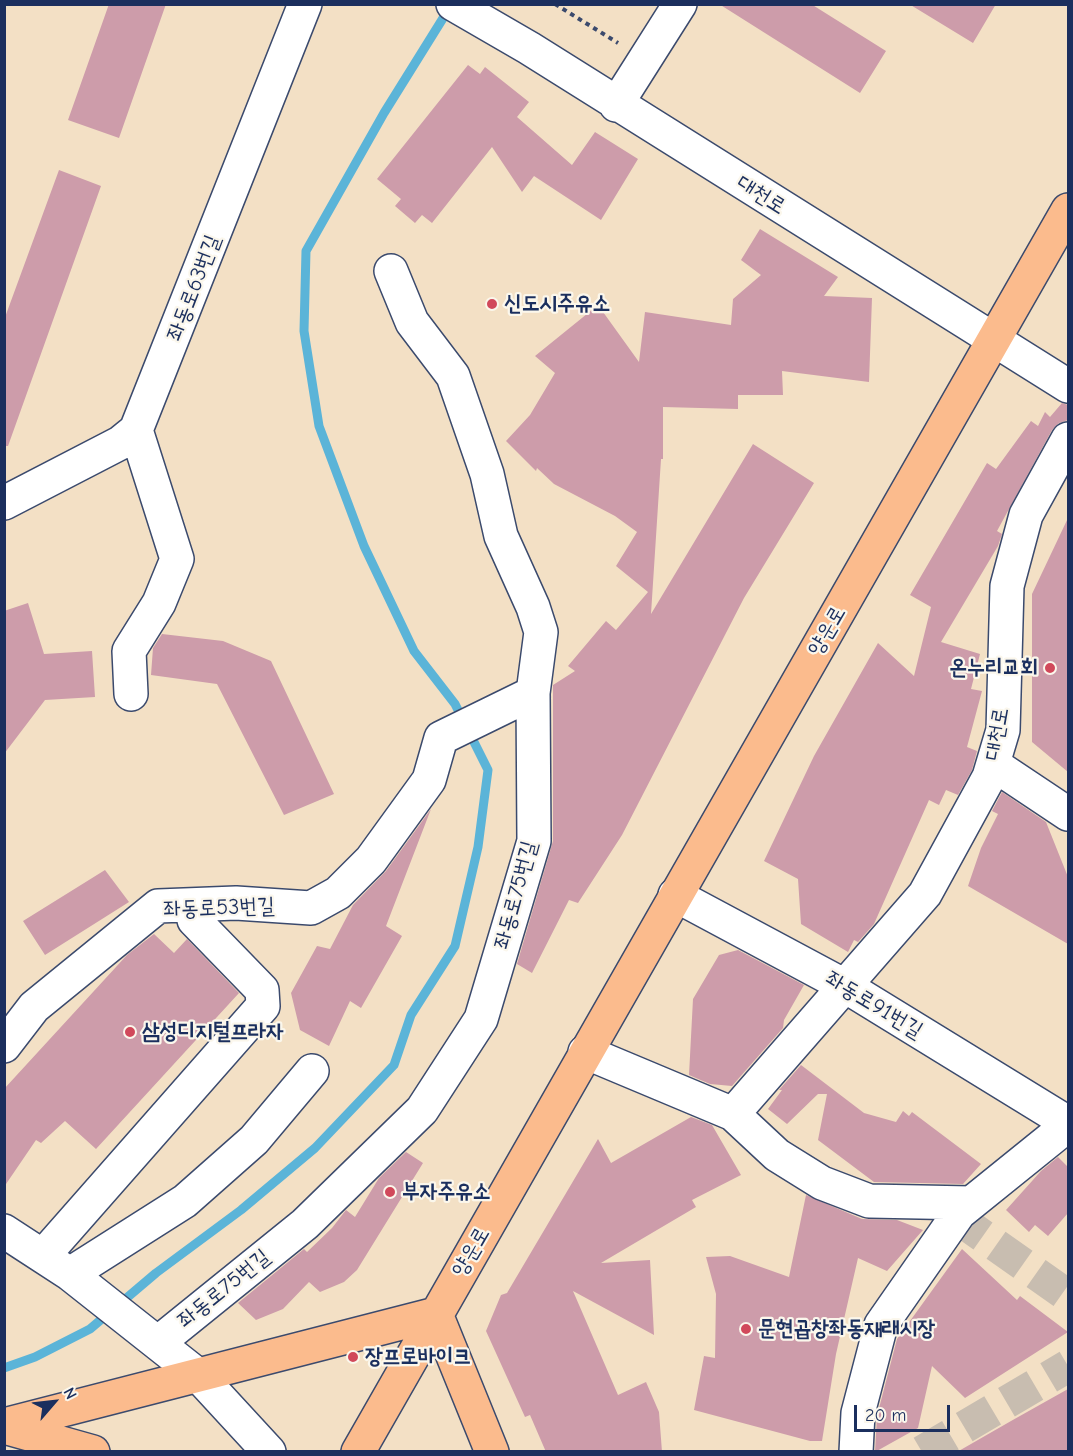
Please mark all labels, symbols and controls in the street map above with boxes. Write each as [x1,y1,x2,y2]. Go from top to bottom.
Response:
street label: 대천로 [731,170,791,220]
street label: 좌동로63번길 [162,231,226,345]
place label: 신도시주유소 [504,291,610,317]
marker: 신도시주유소 [485,297,499,311]
street label: 양운로 [802,601,852,661]
place label: 온누리교회 [949,655,1038,681]
marker: 온누리교회 [1043,661,1057,675]
street label: 대천로 [979,706,1015,762]
street label: 좌동로75번길 [489,838,543,952]
street label: 좌동로53번길 [163,893,275,923]
street label: 좌동로91번길 [821,966,927,1044]
place label: 삼성디지털프라자 [142,1019,284,1045]
marker: 삼성디지털프라자 [123,1025,137,1039]
place label: 부자주유소 [402,1179,491,1205]
marker: 부자주유소 [383,1185,397,1199]
street label: 양운로 [446,1222,496,1282]
street label: 좌동로75번길 [173,1244,275,1334]
place label: 문현곱창좌동재래시장 [758,1316,935,1342]
marker: 문현곱창좌동재래시장 [739,1322,753,1336]
place label: 장프로바이크 [365,1344,471,1370]
marker: 장프로바이크 [346,1350,360,1364]
north arrow [24,1372,84,1432]
text: N [59,1385,80,1402]
scale bar [857,1393,953,1431]
text: 20 m [865,1405,906,1426]

